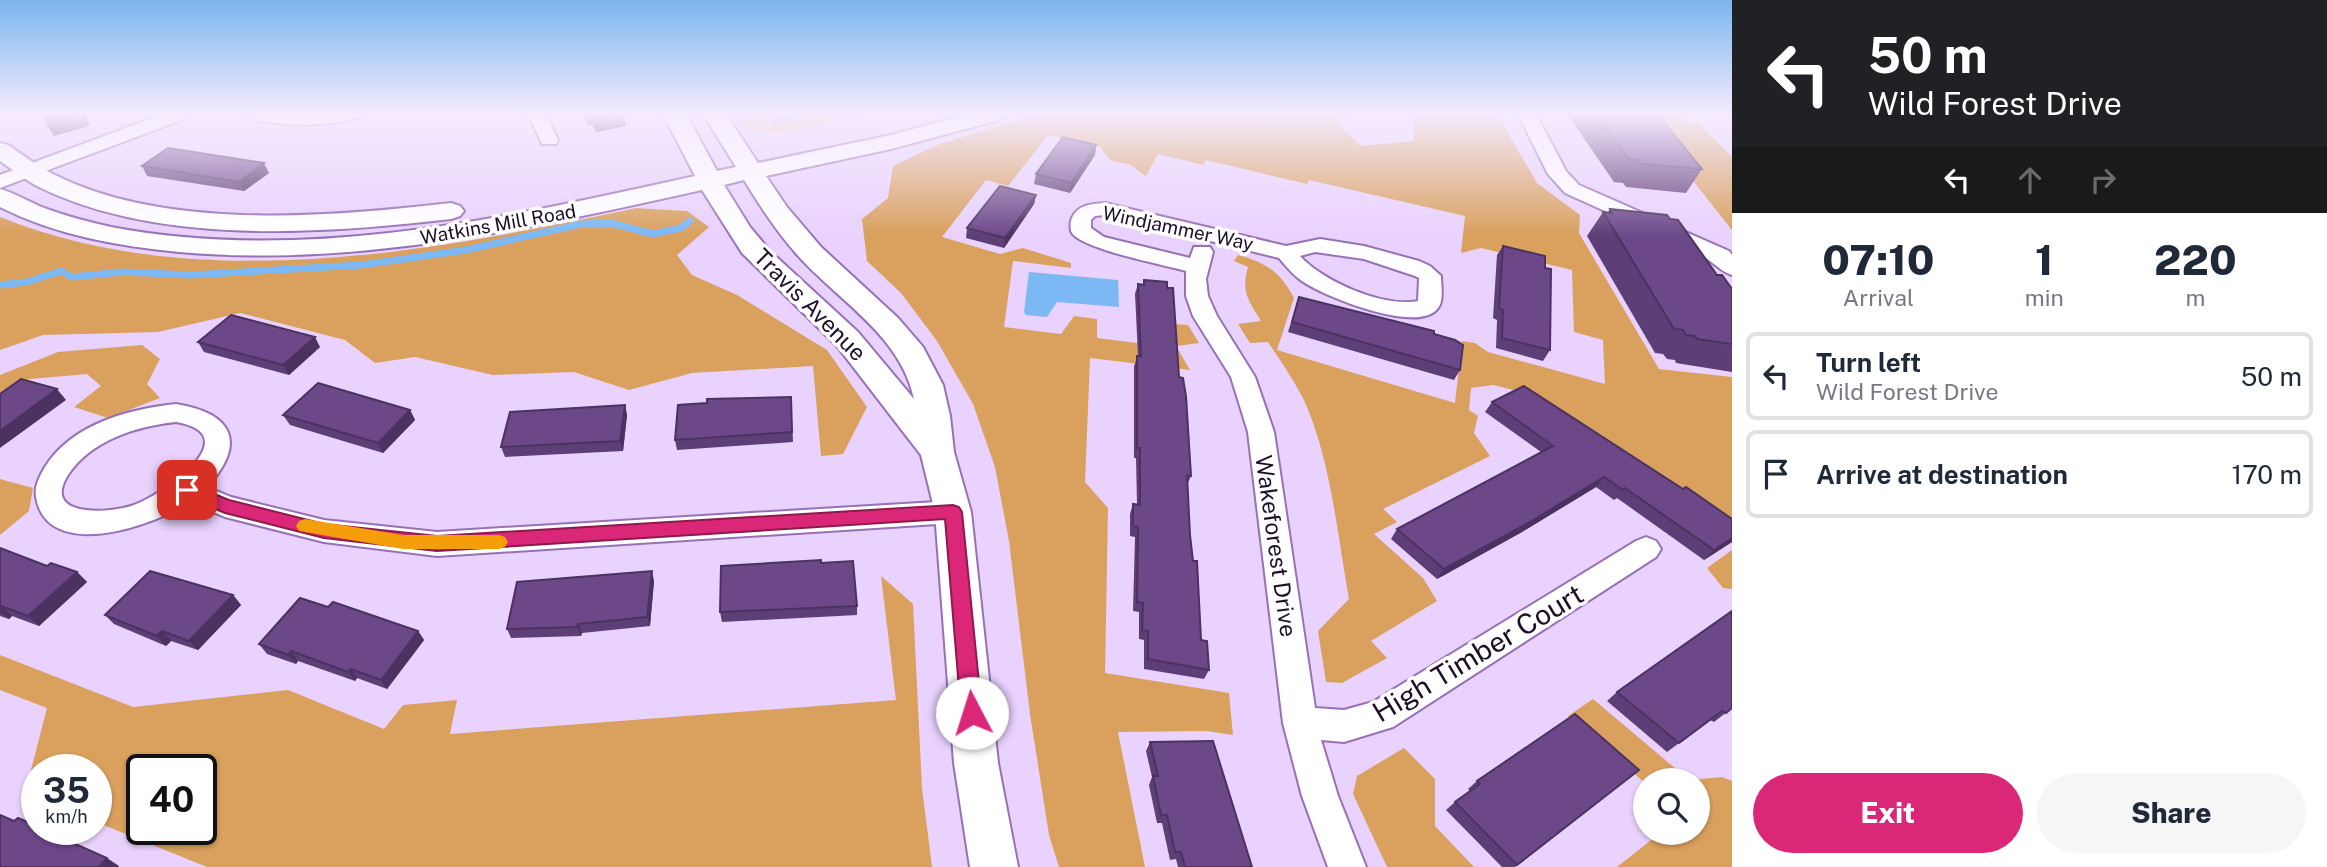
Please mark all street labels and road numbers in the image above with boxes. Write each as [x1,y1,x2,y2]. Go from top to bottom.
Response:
street label: Watkins Mill Road [418,199,578,249]
street label: Windjammer Way [1101,201,1255,255]
street label: Travis Avenue [749,243,872,366]
street label: Wakeforest Drive [1250,453,1303,639]
street label: High Timber Court [1366,577,1589,728]

